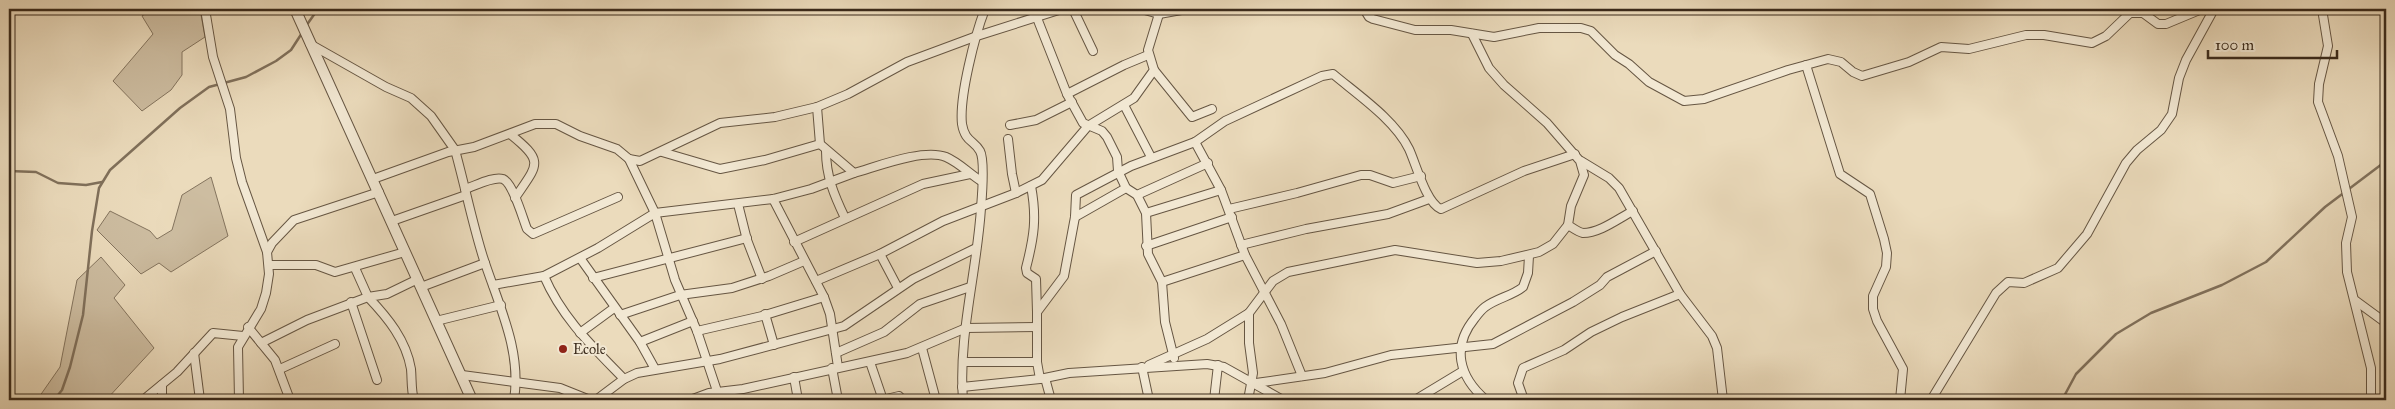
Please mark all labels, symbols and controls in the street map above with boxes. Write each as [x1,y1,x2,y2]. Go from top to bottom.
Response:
scale bar [2208,28,2336,60]
text: 100 m [2215,36,2255,54]
place label: Ecole [573,341,606,358]
marker: Ecole [557,343,569,355]

